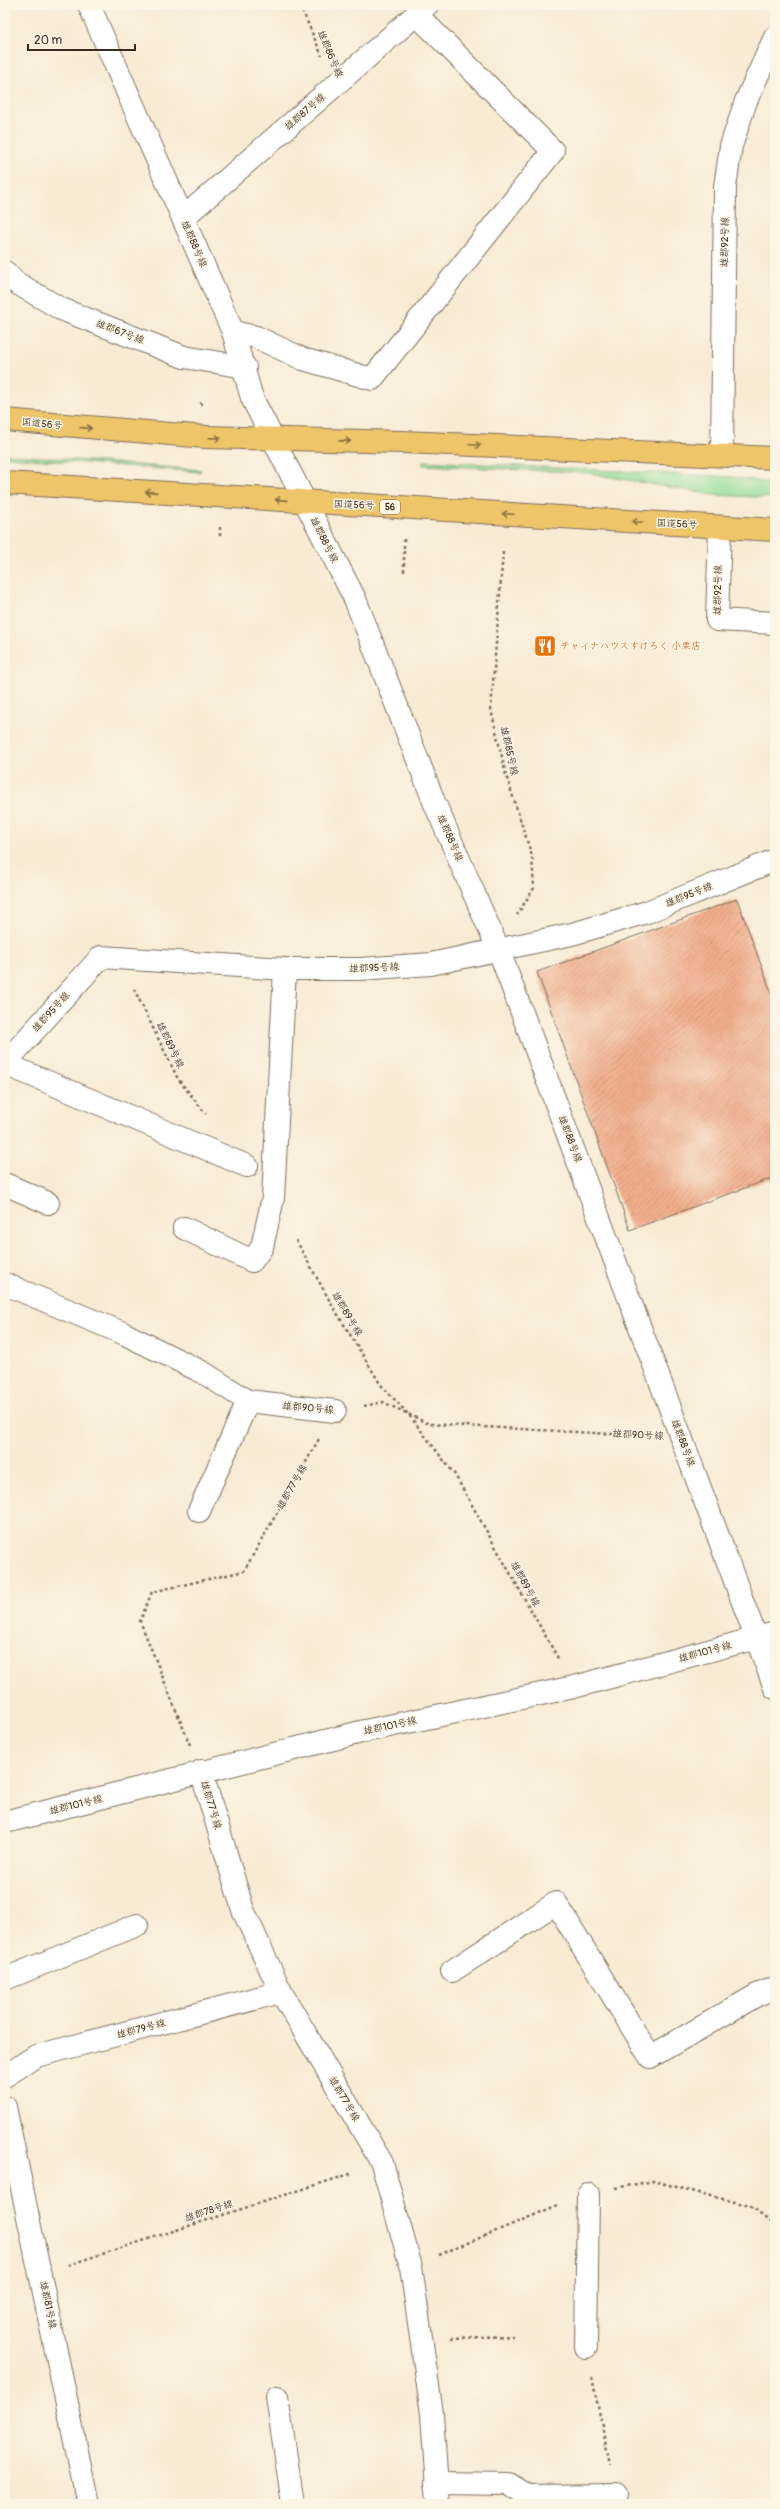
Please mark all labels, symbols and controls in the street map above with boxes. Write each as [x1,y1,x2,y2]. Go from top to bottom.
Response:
scale bar [28,26,135,52]
street label: 雄郡86号線 [315,28,345,80]
text: 20 m [34,33,63,48]
street label: 雄郡87号線 [282,91,328,133]
street label: 雄郡92号線 [719,217,731,267]
street label: 雄郡88号線 [178,219,210,269]
street label: 雄郡67号線 [94,317,146,347]
street label: 国道56号 [21,416,63,432]
one-way arrow [79,425,92,432]
one-way arrow [208,434,221,442]
one-way arrow [338,437,351,445]
one-way arrow [468,441,481,448]
one-way arrow [145,488,158,496]
one-way arrow [275,497,288,504]
street label: 国道56号 [333,498,375,512]
road number: 56 [380,500,400,514]
one-way arrow [502,510,515,517]
street label: 雄郡88号線 [307,515,341,565]
street label: 国道56号 [656,517,698,531]
one-way arrow [632,518,645,525]
street label: 雄郡92号線 [712,565,724,615]
restaurant icon: チャイナハウスすけろく 小栗店 [532,633,558,659]
place label: チャイナハウスすけろく 小栗店 [560,640,701,652]
street label: 雄郡85号線 [497,725,521,777]
street label: 雄郡88号線 [434,813,466,863]
street label: 雄郡95号線 [663,880,715,910]
street label: 雄郡95号線 [348,961,400,975]
street label: 雄郡95号線 [30,989,72,1035]
street label: 雄郡89号線 [154,1020,186,1070]
street label: 雄郡88号線 [555,1113,585,1165]
street label: 雄郡89号線 [329,1289,365,1339]
street label: 雄郡90号線 [282,1400,334,1416]
street label: 雄郡88号線 [668,1417,698,1469]
street label: 雄郡90号線 [612,1428,664,1442]
street label: 雄郡77号線 [274,1462,310,1512]
street label: 雄郡89号線 [508,1559,542,1609]
street label: 雄郡101号線 [677,1639,733,1665]
street label: 雄郡101号線 [362,1714,418,1738]
street label: 雄郡77号線 [198,1779,224,1831]
street label: 雄郡101号線 [48,1793,104,1817]
street label: 雄郡79号線 [115,2017,167,2041]
street label: 雄郡77号線 [326,2074,362,2124]
street label: 雄郡78号線 [183,2198,235,2224]
street label: 雄郡81号線 [37,2280,59,2330]

